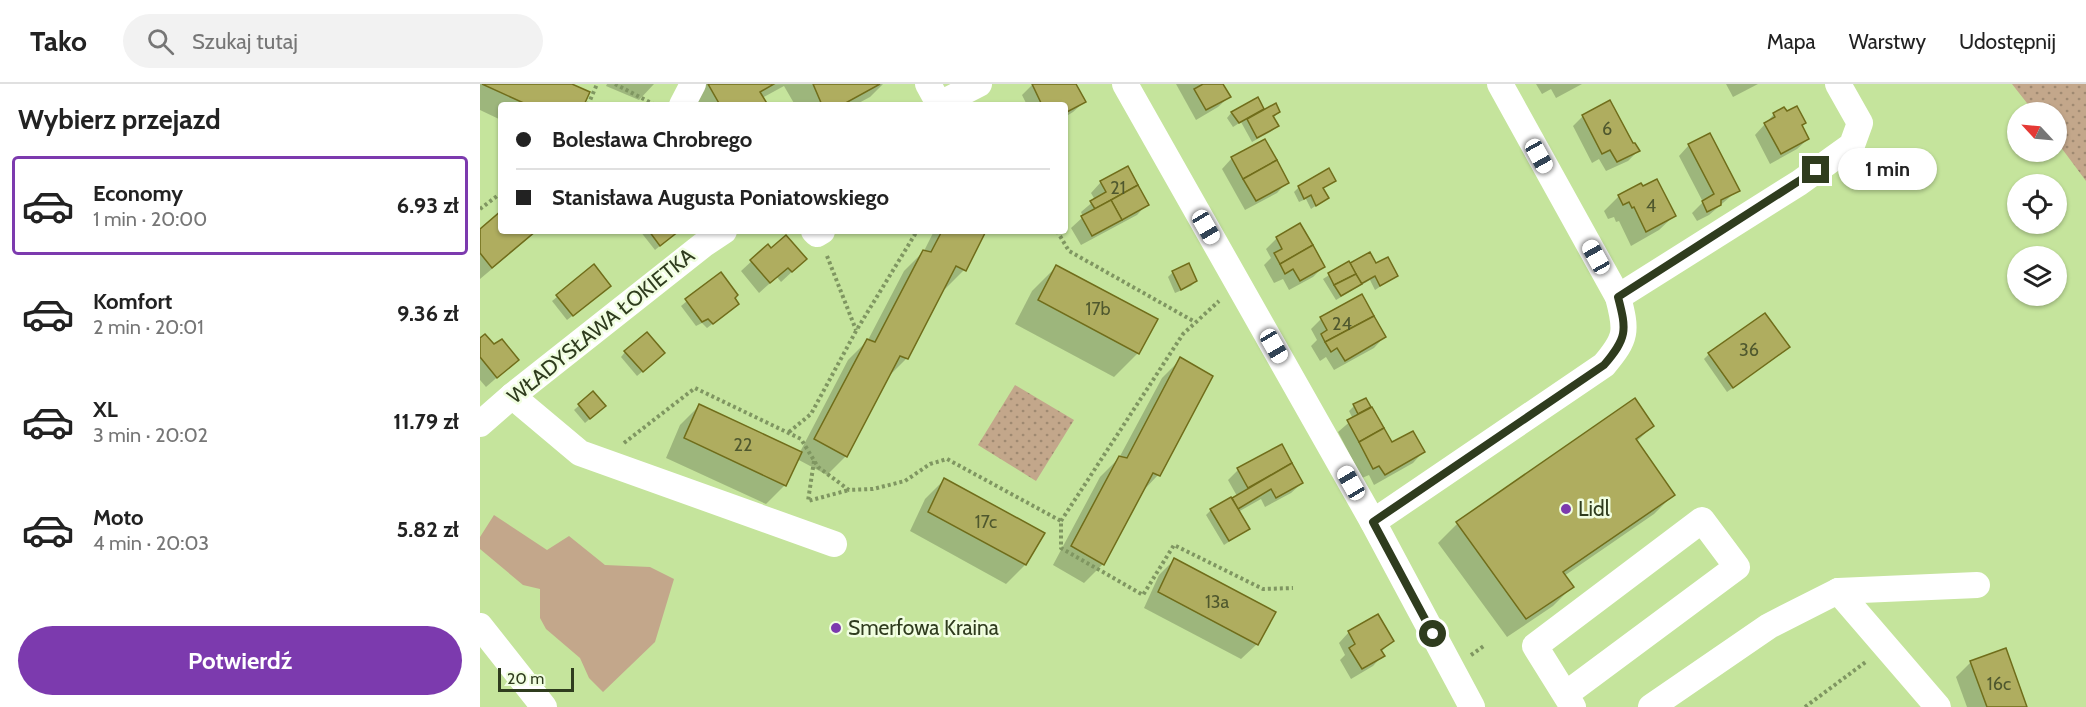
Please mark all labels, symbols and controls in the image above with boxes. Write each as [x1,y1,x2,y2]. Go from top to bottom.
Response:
search box [123,14,543,68]
text: Tako [30,24,87,58]
icon: search [144,25,177,58]
text: Szukaj tutaj [192,28,298,55]
text: Mapa [1767,29,1816,54]
text: Warstwy [1849,29,1926,54]
text: Udostępnij [1959,29,2056,54]
north arrow [2007,102,2067,162]
map controls [2007,102,2067,306]
text: Wybierz przejazd [18,103,221,136]
house number: 6 [1602,118,1612,140]
text: Bolesława Chrobrego [552,126,752,153]
car [1522,136,1556,176]
callout: 1 min [1837,149,1936,191]
route end [1802,156,1829,183]
text: 1 min [1865,157,1910,181]
button: locate [2007,174,2067,234]
house number: 21 [1110,177,1126,199]
icon: car [21,179,75,233]
text: Economy [93,180,183,207]
text: Stanisława Augusta Poniatowskiego [552,184,889,211]
text: 6.93 zł [397,192,459,219]
house number: 4 [1646,195,1656,217]
text: 1 min · 20:00 [93,207,207,231]
car [1189,207,1223,247]
car [1579,237,1613,277]
street label: WŁADYSŁAWA ŁOKIETKA [502,242,699,409]
button: layers [2007,246,2067,306]
icon: car [21,287,75,341]
text: Komfort [93,288,172,315]
house number: 17b [1086,298,1110,320]
text: 9.36 zł [397,300,459,327]
house number: 24 [1332,313,1352,335]
text: 2 min · 20:01 [93,315,204,339]
car [1257,326,1291,366]
house number: 36 [1739,339,1759,361]
icon: car [21,395,75,449]
text: XL [93,396,118,423]
text: 11.79 zł [393,408,459,435]
text: 3 min · 20:02 [93,423,208,447]
house number: 22 [734,434,752,456]
car [1334,463,1368,503]
place label: Lidl [1578,496,1610,521]
marker: Lidl [1559,502,1573,516]
icon: car [21,503,75,557]
text: Moto [93,504,144,531]
house number: 17c [975,511,997,533]
text: 5.82 zł [396,516,459,543]
text: 4 min · 20:03 [93,531,209,555]
house number: 13a [1205,591,1229,613]
place label: Smerfowa Kraina [848,615,999,640]
route start [1419,620,1446,647]
marker: Smerfowa Kraina [829,621,843,635]
button: Potwierdź [18,626,462,695]
scale bar [498,665,574,692]
text: 20 m [507,669,544,688]
house number: 16c [1987,673,2011,695]

